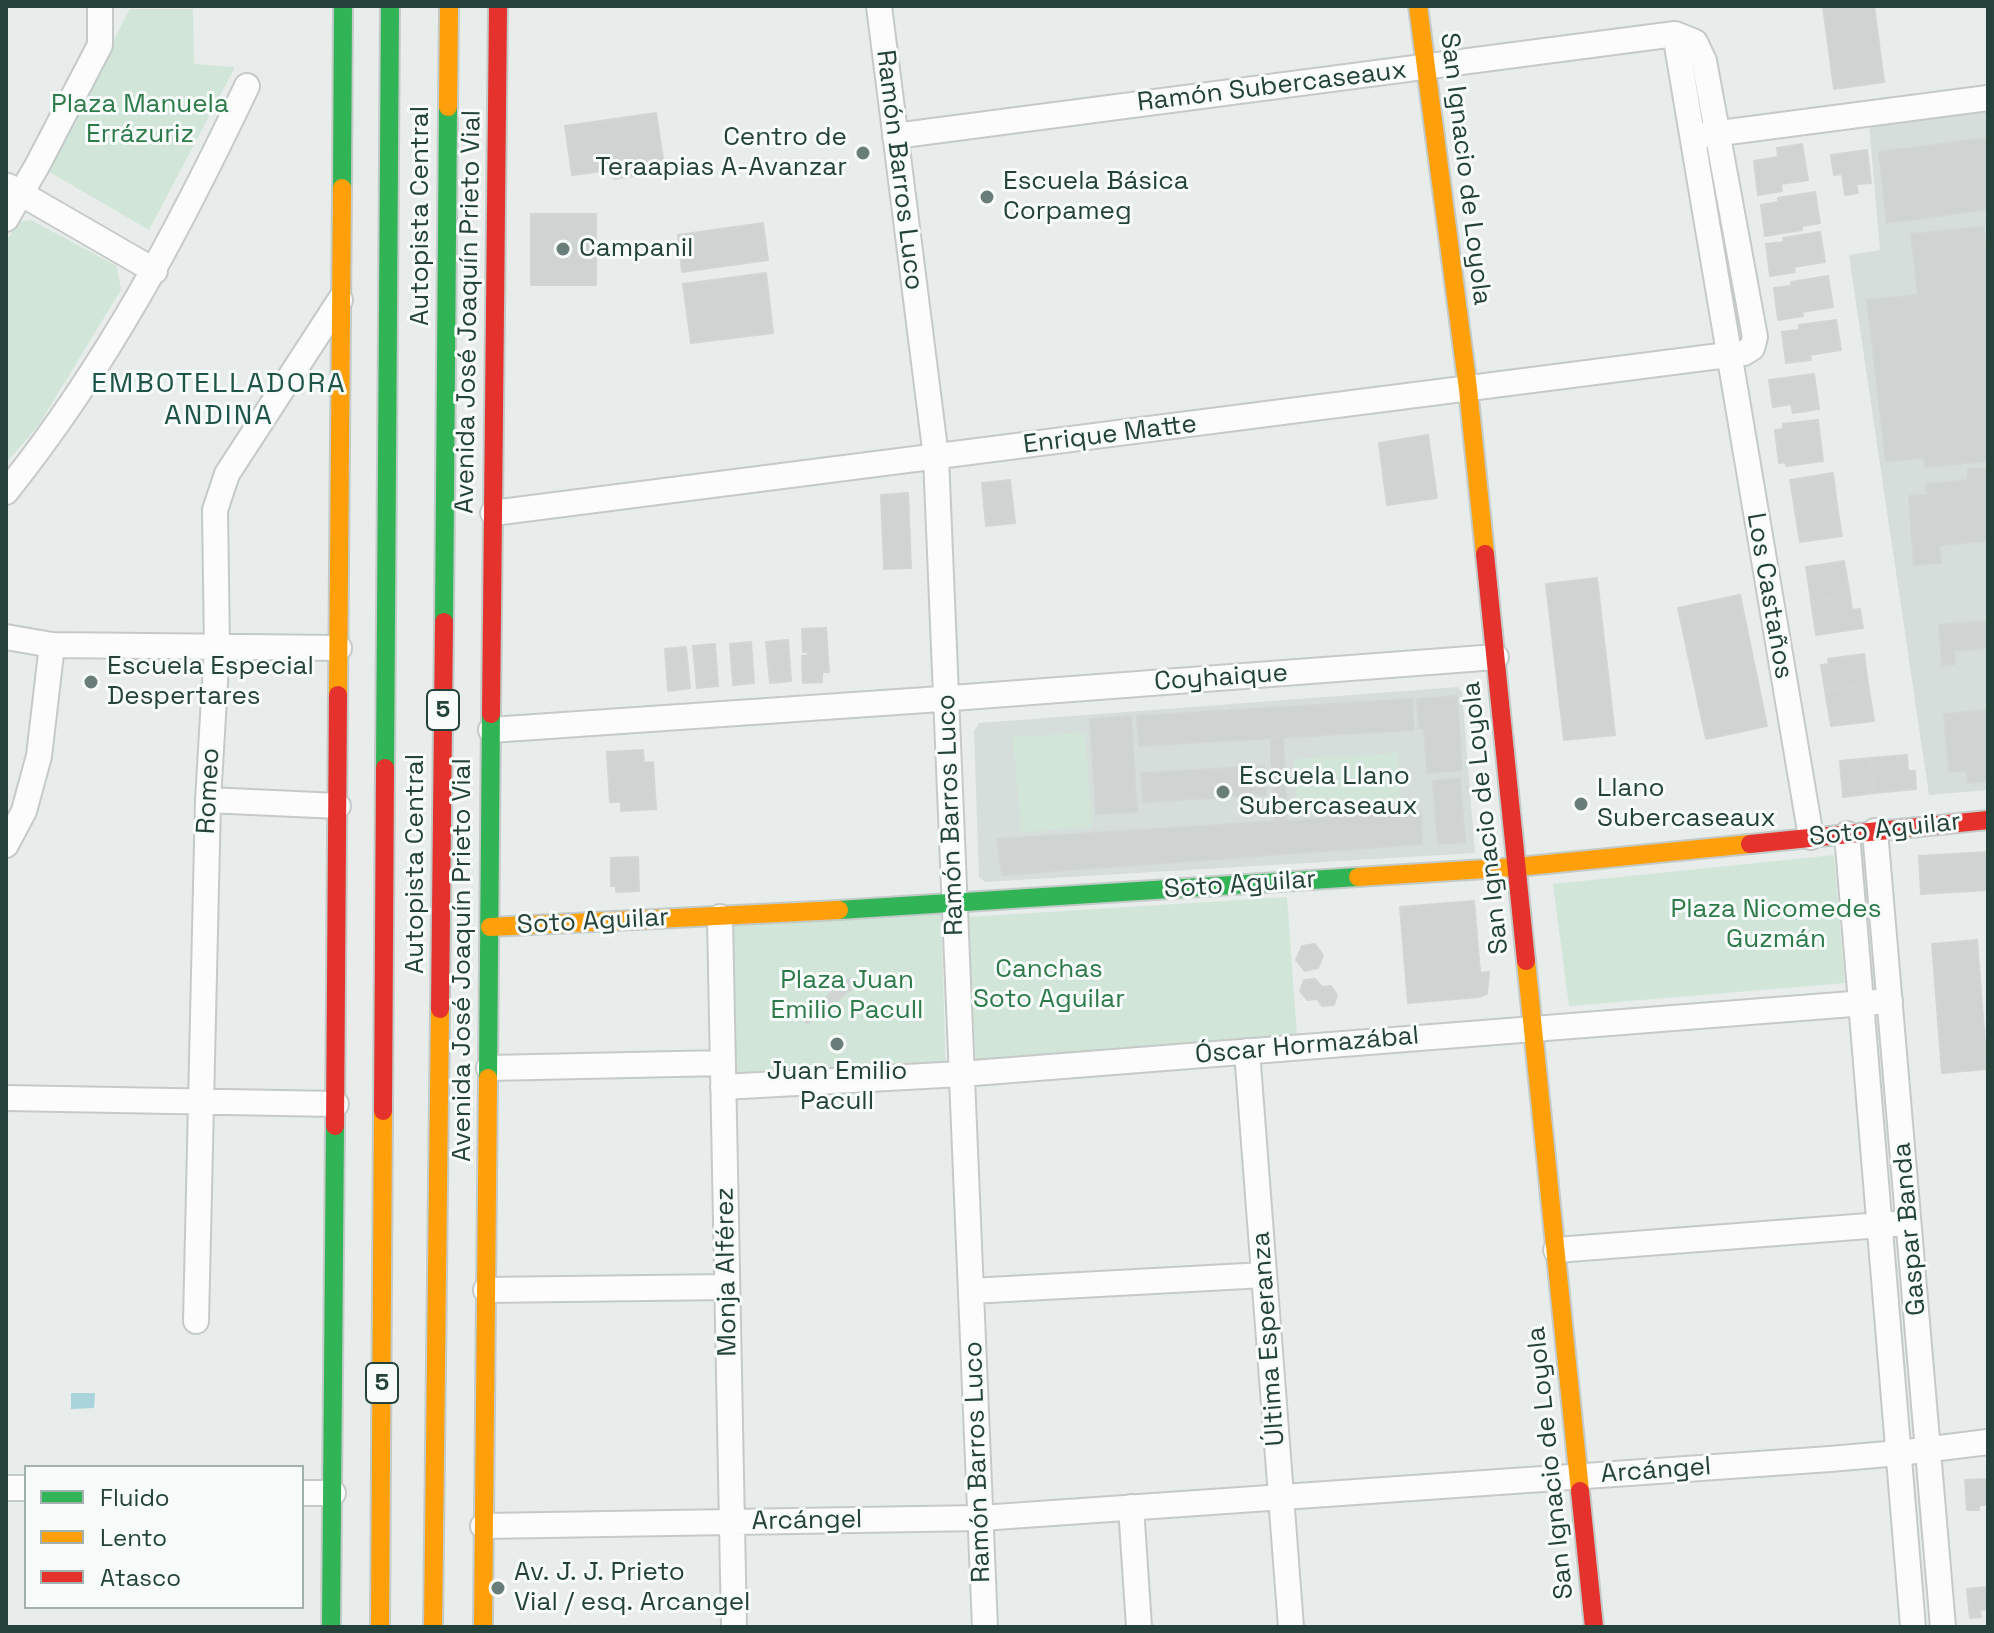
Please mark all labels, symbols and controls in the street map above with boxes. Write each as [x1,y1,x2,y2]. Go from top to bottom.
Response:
street label: San Ignacio de Loyola [1433,31,1497,307]
street label: Ramón Barros Luco [869,48,929,292]
street label: Ramón Subercaseaux [1136,55,1408,119]
park label: Plaza Manuela Errázuriz [51,89,229,150]
street label: Autopista Central [405,106,437,326]
street label: Avenida José Joaquín Prieto Vial [450,110,488,514]
place label: Centro de Teraapias A-Avanzar [595,122,847,184]
marker: Centro de Teraapias A-Avanzar [854,144,872,162]
place label: Escuela Básica Corpameg [1003,166,1189,228]
marker: Escuela Básica Corpameg [978,188,996,206]
place label: Campanil [579,233,693,265]
marker: Campanil [554,240,572,258]
district label: EMBOTELLADORA ANDINA [91,367,347,433]
street label: Enrique Matte [1021,409,1199,461]
street label: Los Castaños [1739,511,1799,681]
place label: Escuela Especial Despertares [107,651,314,712]
street label: Coyhaique [1153,658,1289,698]
marker: Escuela Especial Despertares [82,673,100,691]
street label: San Ignacio de Loyola [1456,680,1516,956]
road number: 5 [427,690,459,730]
street label: Ramón Barros Luco [931,694,971,936]
street label: Romeo [191,747,227,835]
street label: Autopista Central [400,754,432,974]
street label: Avenida José Joaquín Prieto Vial [447,758,479,1162]
place label: Escuela Llano Subercaseaux [1239,761,1418,822]
place label: Llano Subercaseaux [1597,773,1776,834]
marker: Escuela Llano Subercaseaux [1214,783,1232,801]
marker: Llano Subercaseaux [1572,795,1590,813]
street label: Soto Aguilar [1808,807,1962,853]
street label: Soto Aguilar [1163,864,1317,906]
park label: Plaza Nicomedes Guzmán [1671,894,1881,956]
street label: Soto Aguilar [516,902,670,942]
park label: Canchas Soto Aguilar [973,954,1125,1016]
park label: Plaza Juan Emilio Pacull [771,965,923,1026]
street label: Óscar Hormazábal [1194,1021,1420,1071]
marker: Juan Emilio Pacull [828,1035,846,1053]
place label: Juan Emilio Pacull [767,1056,907,1118]
street label: Gaspar Banda [1887,1141,1933,1317]
street label: Monja Alférez [710,1187,744,1357]
street label: Última Esperanza [1246,1231,1292,1447]
street label: San Ignacio de Loyola [1521,1325,1581,1601]
street label: Ramón Barros Luco [958,1341,998,1583]
road number: 5 [366,1363,398,1403]
street label: Arcángel [1600,1452,1712,1490]
legend [24,1465,304,1609]
text: Fluido [100,1482,170,1513]
street label: Arcángel [751,1504,863,1538]
text: Lento [100,1522,167,1553]
place label: Av. J. J. Prieto Vial / esq. Arcangel [514,1557,750,1618]
text: Atasco [100,1562,181,1593]
marker: Av. J. J. Prieto Vial / esq. Arcangel [489,1579,507,1597]

